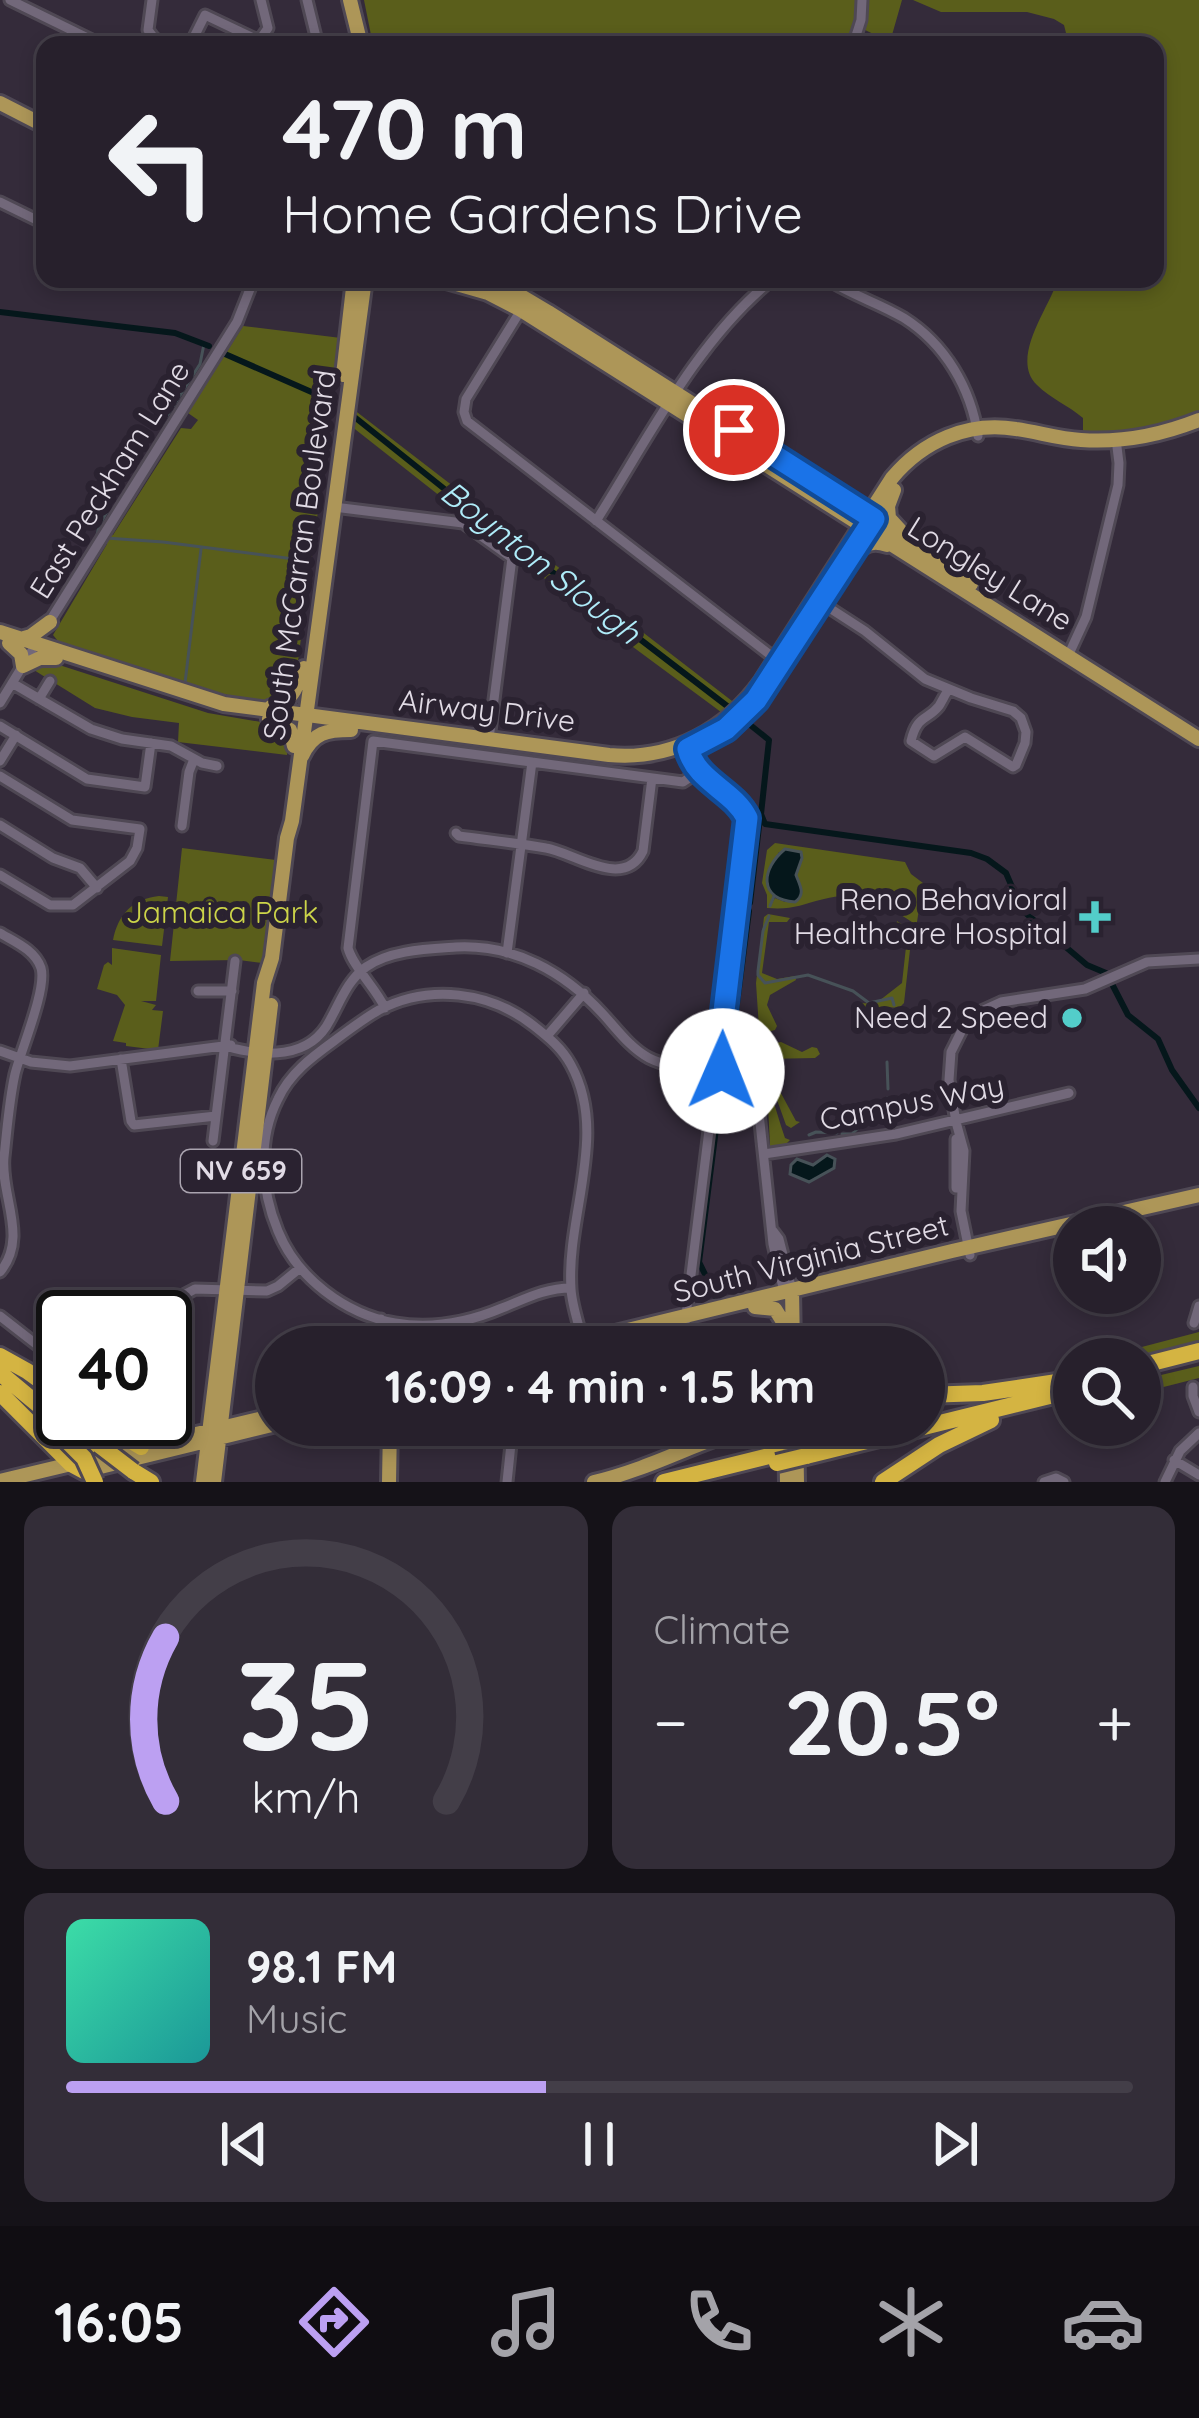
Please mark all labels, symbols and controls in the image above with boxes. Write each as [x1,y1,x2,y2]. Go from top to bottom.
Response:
text: 470 m [282,75,528,180]
icon: left [84,84,240,240]
text: Home Gardens Drive [282,179,803,247]
street label: East Peckham Lane [21,354,198,605]
street label: South McCarran Boulevard [254,367,344,742]
pin [683,379,785,481]
icon: arrive [701,397,767,463]
water label: Boynton Slough [433,471,650,653]
street label: Longley Lane [901,507,1080,639]
street label: Airway Drive [397,680,577,740]
place label: Reno Behavioral Healthcare Hospital [794,880,1068,952]
park label: Jamaica Park [126,893,318,931]
marker: Reno Behavioral Healthcare Hospital [1079,901,1111,933]
place label: Need 2 Speed [854,998,1048,1036]
marker: Need 2 Speed [1059,1005,1085,1031]
position arrow [659,1008,785,1134]
street label: Campus Way [817,1066,1007,1138]
road number: NV 659 [181,1150,301,1192]
street label: South Virginia Street [669,1205,952,1311]
map controls [1053,1206,1161,1446]
button: sound [1053,1206,1161,1314]
speed limit sign: 40 [36,1290,192,1446]
button: search [1053,1338,1161,1446]
text: 16:09 · 4 min · 1.5 km [385,1358,815,1414]
text: Climate [654,1605,791,1654]
text: 35 [236,1625,375,1781]
text: 20.5° [784,1665,1000,1778]
text: − [654,1680,688,1763]
text: + [1096,1680,1133,1763]
text: km/h [251,1769,360,1823]
text: 98.1 FM [246,1938,397,1994]
text: Music [246,1994,347,2043]
icon: previous [211,2111,277,2177]
icon: pause [566,2111,632,2177]
icon: next [922,2111,988,2177]
icon: directions [292,2280,376,2364]
icon: music [484,2280,568,2364]
icon: phone [677,2280,761,2364]
icon: climate [869,2280,953,2364]
icon: car [1061,2280,1145,2364]
text: 16:05 [54,2288,184,2356]

